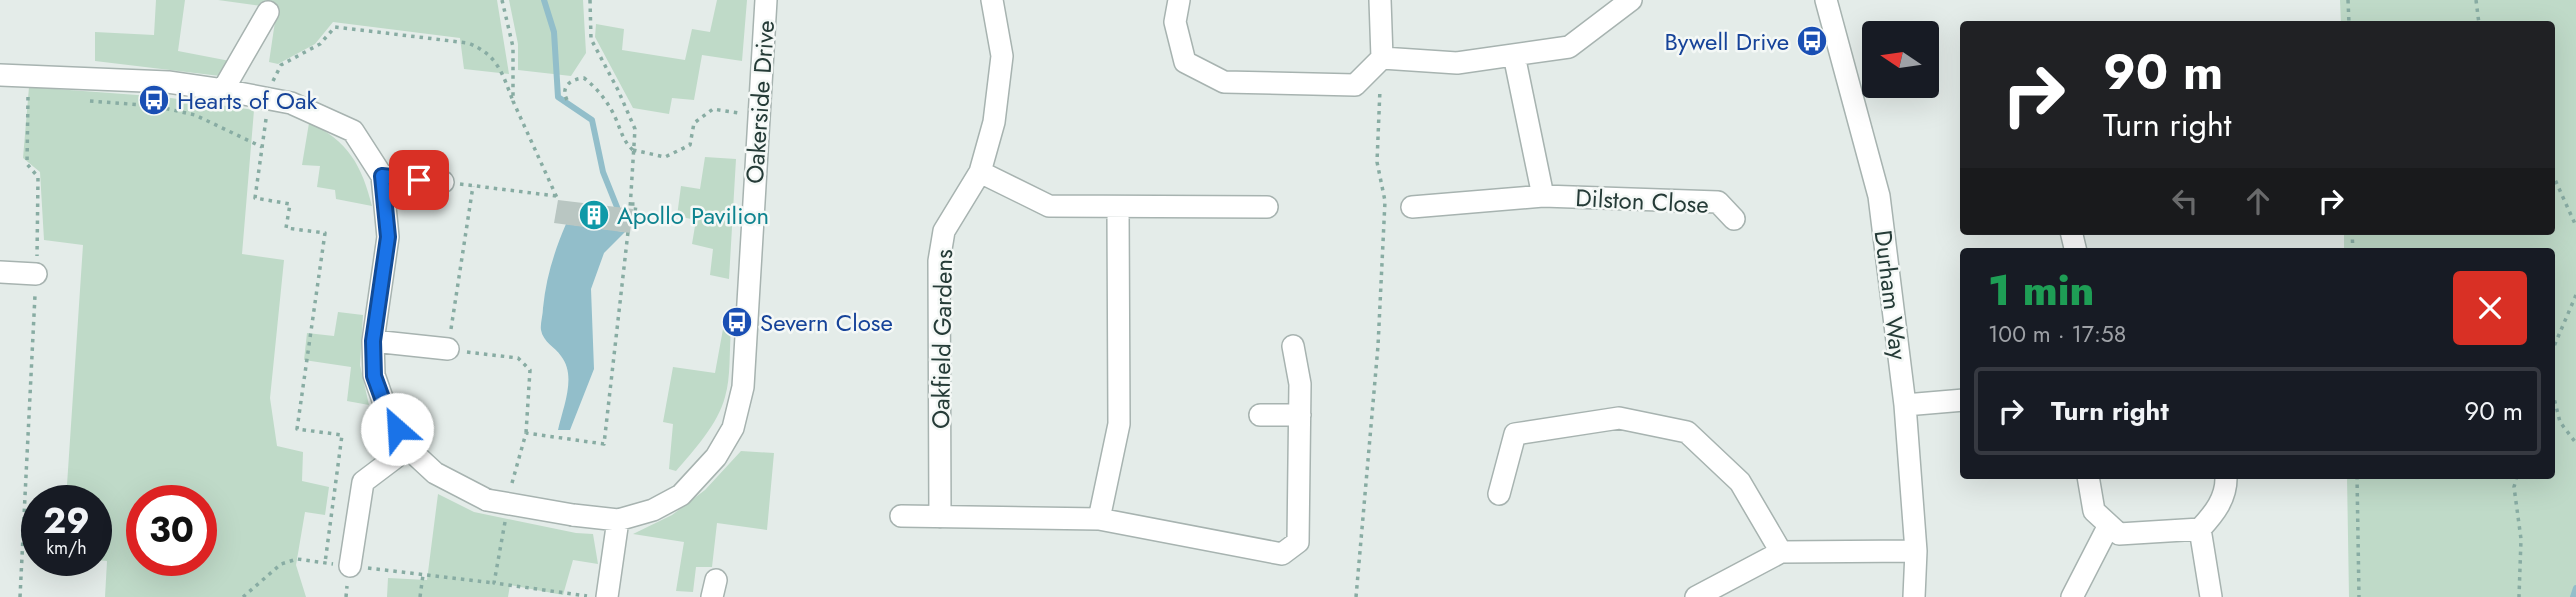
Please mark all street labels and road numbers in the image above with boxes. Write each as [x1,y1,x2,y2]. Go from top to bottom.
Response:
street label: Oakerside Drive [737,19,783,185]
street label: Dilston Close [1574,180,1710,222]
street label: Durham Way [1866,228,1916,362]
street label: Oakfield Gardens [923,249,961,429]

